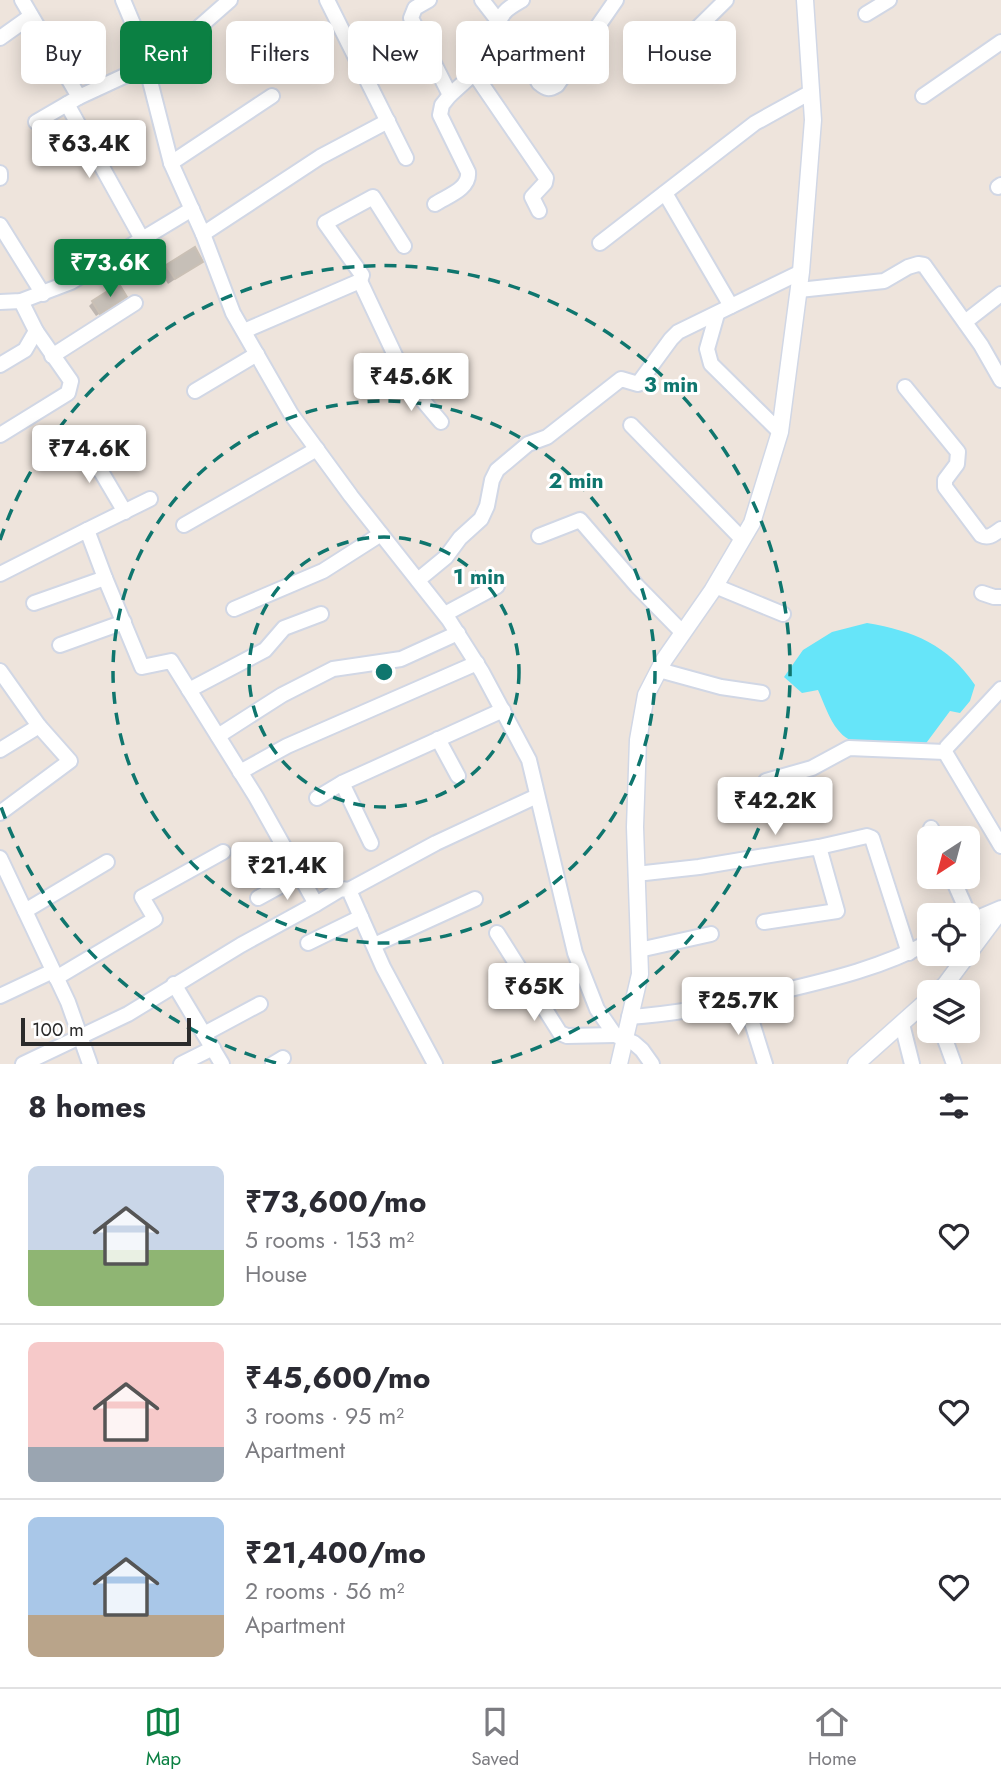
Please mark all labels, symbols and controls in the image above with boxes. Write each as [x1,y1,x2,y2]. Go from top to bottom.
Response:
chip: Buy [21,21,106,84]
chip: Rent [120,21,212,84]
chip: Filters [226,21,334,84]
chip: New [348,21,442,84]
chip: Apartment [456,21,609,84]
chip: House [623,21,736,84]
pin: ₹63.4K [32,120,146,180]
text: ₹63.4K [48,126,130,160]
pin: ₹73.6K [53,240,167,299]
text: ₹73.6K [70,245,150,279]
pin: ₹45.6K [354,354,468,413]
text: ₹45.6K [370,359,452,393]
text: 3 min [644,370,698,400]
pin: ₹74.6K [32,426,146,485]
text: ₹74.6K [48,431,130,465]
text: 2 min [548,466,604,496]
text: 1 min [453,562,505,592]
centre of rings [372,660,396,684]
pin: ₹42.2K [718,778,832,837]
text: ₹42.2K [734,783,816,817]
north arrow [917,826,980,889]
map controls [917,826,980,1043]
pin: ₹21.4K [230,842,344,902]
text: ₹21.4K [247,848,327,882]
button: locate [917,903,980,966]
pin: ₹65K [493,964,575,1023]
text: ₹65K [504,969,564,1003]
pin: ₹25.7K [681,978,795,1037]
button: layers [917,980,980,1043]
text: ₹25.7K [698,983,778,1017]
scale bar [21,1015,191,1047]
text: 100 m [32,1016,84,1043]
text: 8 homes [28,1085,146,1128]
icon: filters [935,1087,973,1125]
text: ₹73,600/mo [245,1180,426,1223]
icon: home [84,1194,168,1278]
icon: heart [935,1217,973,1255]
text: 5 rooms · 153 m² [245,1223,414,1257]
text: House [245,1257,307,1291]
text: ₹45,600/mo [245,1356,430,1399]
icon: home [84,1370,168,1454]
icon: heart [935,1393,973,1431]
text: 3 rooms · 95 m² [245,1399,404,1433]
text: Apartment [245,1433,345,1467]
text: ₹21,400/mo [245,1531,426,1574]
icon: home [84,1545,168,1629]
icon: heart [935,1568,973,1606]
text: 2 rooms · 56 m² [245,1574,405,1608]
text: Apartment [245,1608,345,1642]
tab: Map [144,1703,182,1772]
tab: Saved [471,1703,519,1772]
tab: Home [808,1703,857,1772]

